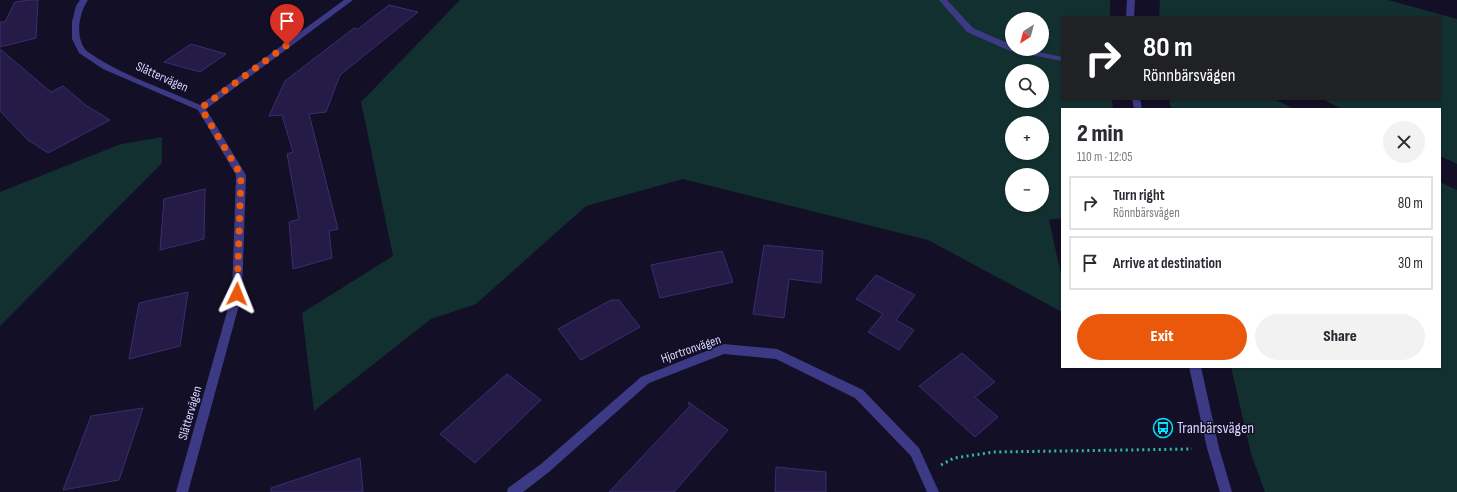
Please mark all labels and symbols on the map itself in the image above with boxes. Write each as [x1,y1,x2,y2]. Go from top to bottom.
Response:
pin [270,4,304,45]
north arrow [1005,12,1049,56]
street label: Slåttervägen [133,58,191,96]
position arrow [216,273,258,315]
street label: Hjortronvägen [659,331,723,367]
street label: Slåttervägen [175,384,205,442]
bus stop icon: Tranbärsvägen [1152,417,1174,439]
place label: Tranbärsvägen [1177,419,1254,438]

